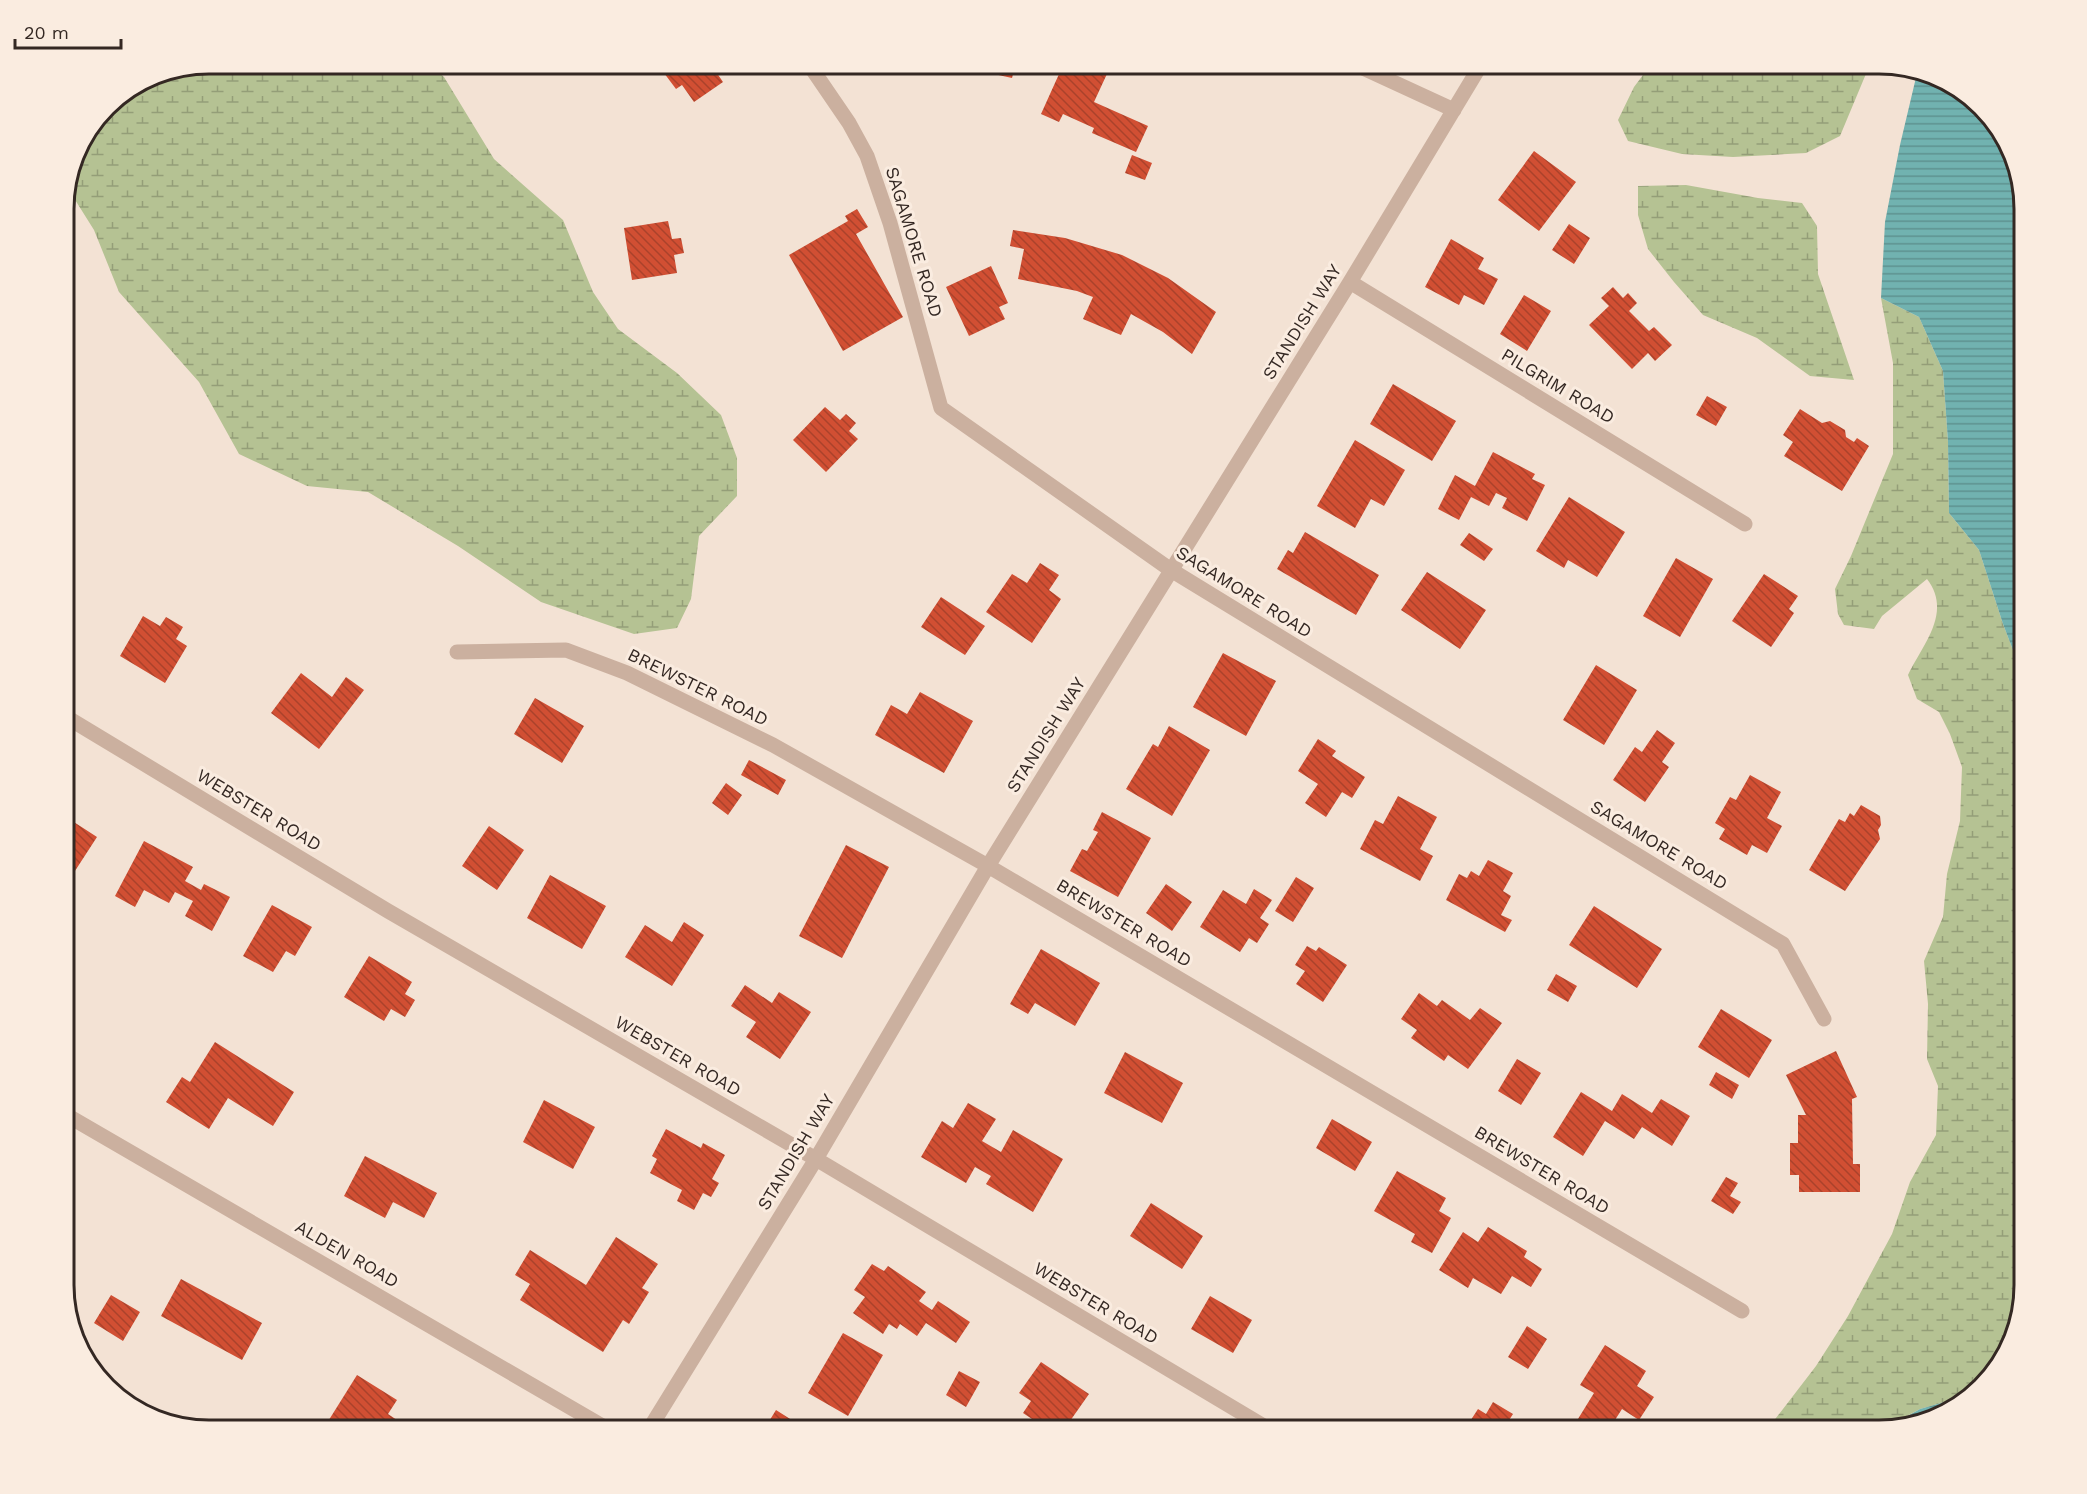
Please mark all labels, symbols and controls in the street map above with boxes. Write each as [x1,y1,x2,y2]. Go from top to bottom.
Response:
scale bar [15,12,122,50]
text: 20 m [24,22,69,43]
street label: SAGAMORE ROAD [882,164,947,320]
street label: STANDISH WAY [1258,260,1346,383]
street label: PILGRIM ROAD [1498,344,1619,428]
street label: SAGAMORE ROAD [1173,541,1316,642]
street label: BREWSTER ROAD [625,643,772,730]
street label: STANDISH WAY [1002,673,1090,796]
street label: WEBSTER ROAD [193,764,325,855]
street label: SAGAMORE ROAD [1587,795,1732,894]
street label: BREWSTER ROAD [1053,874,1196,971]
street label: WEBSTER ROAD [612,1011,745,1100]
street label: STANDISH WAY [753,1089,839,1214]
street label: BREWSTER ROAD [1471,1121,1614,1218]
street label: ALDEN ROAD [292,1215,403,1292]
street label: WEBSTER ROAD [1030,1257,1162,1348]

